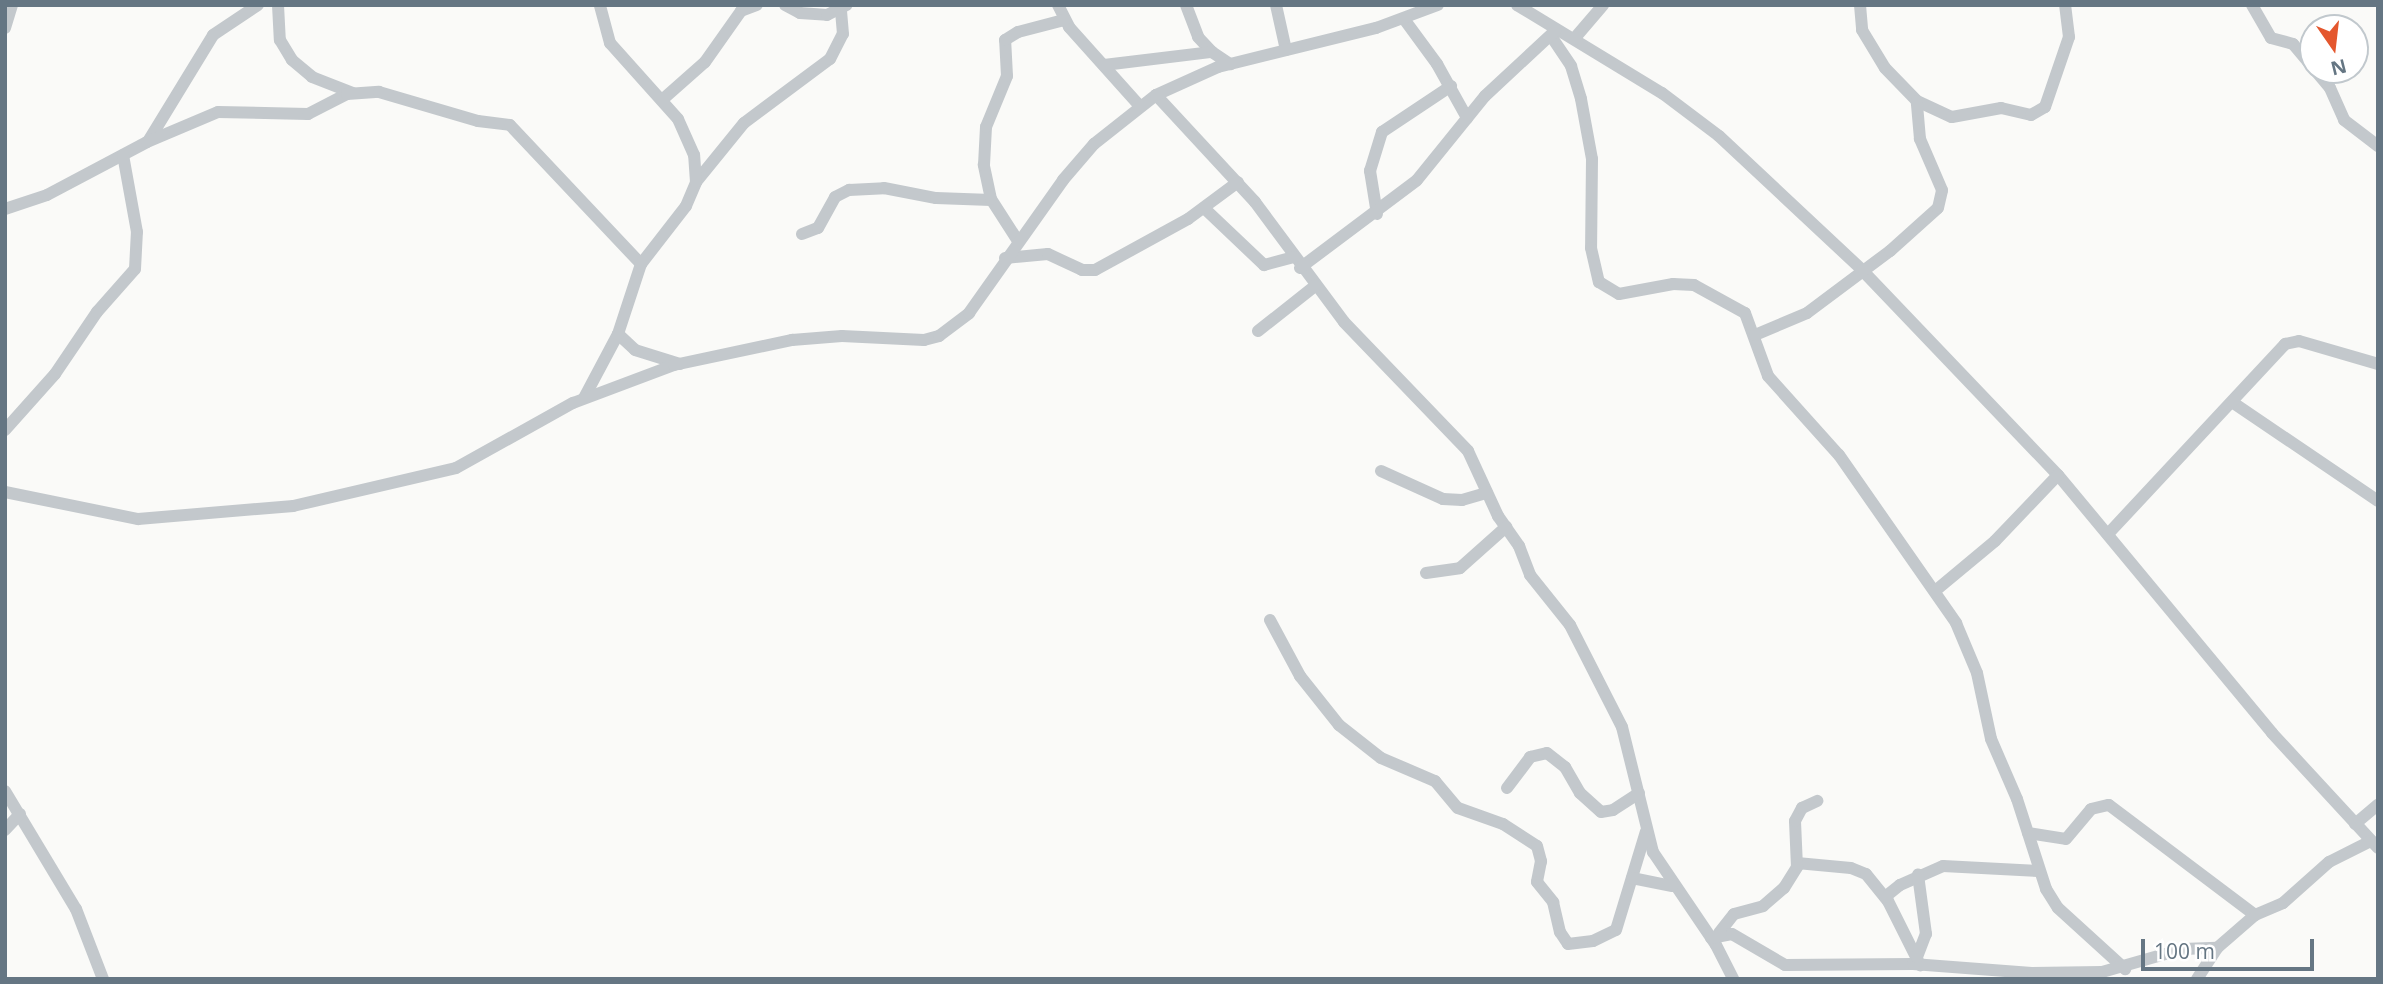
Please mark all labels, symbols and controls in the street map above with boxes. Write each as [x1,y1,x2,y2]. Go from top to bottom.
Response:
north arrow [2299,14,2369,84]
text: N [2328,53,2349,82]
scale bar [2145,925,2318,969]
text: 100 m [2154,937,2215,965]

